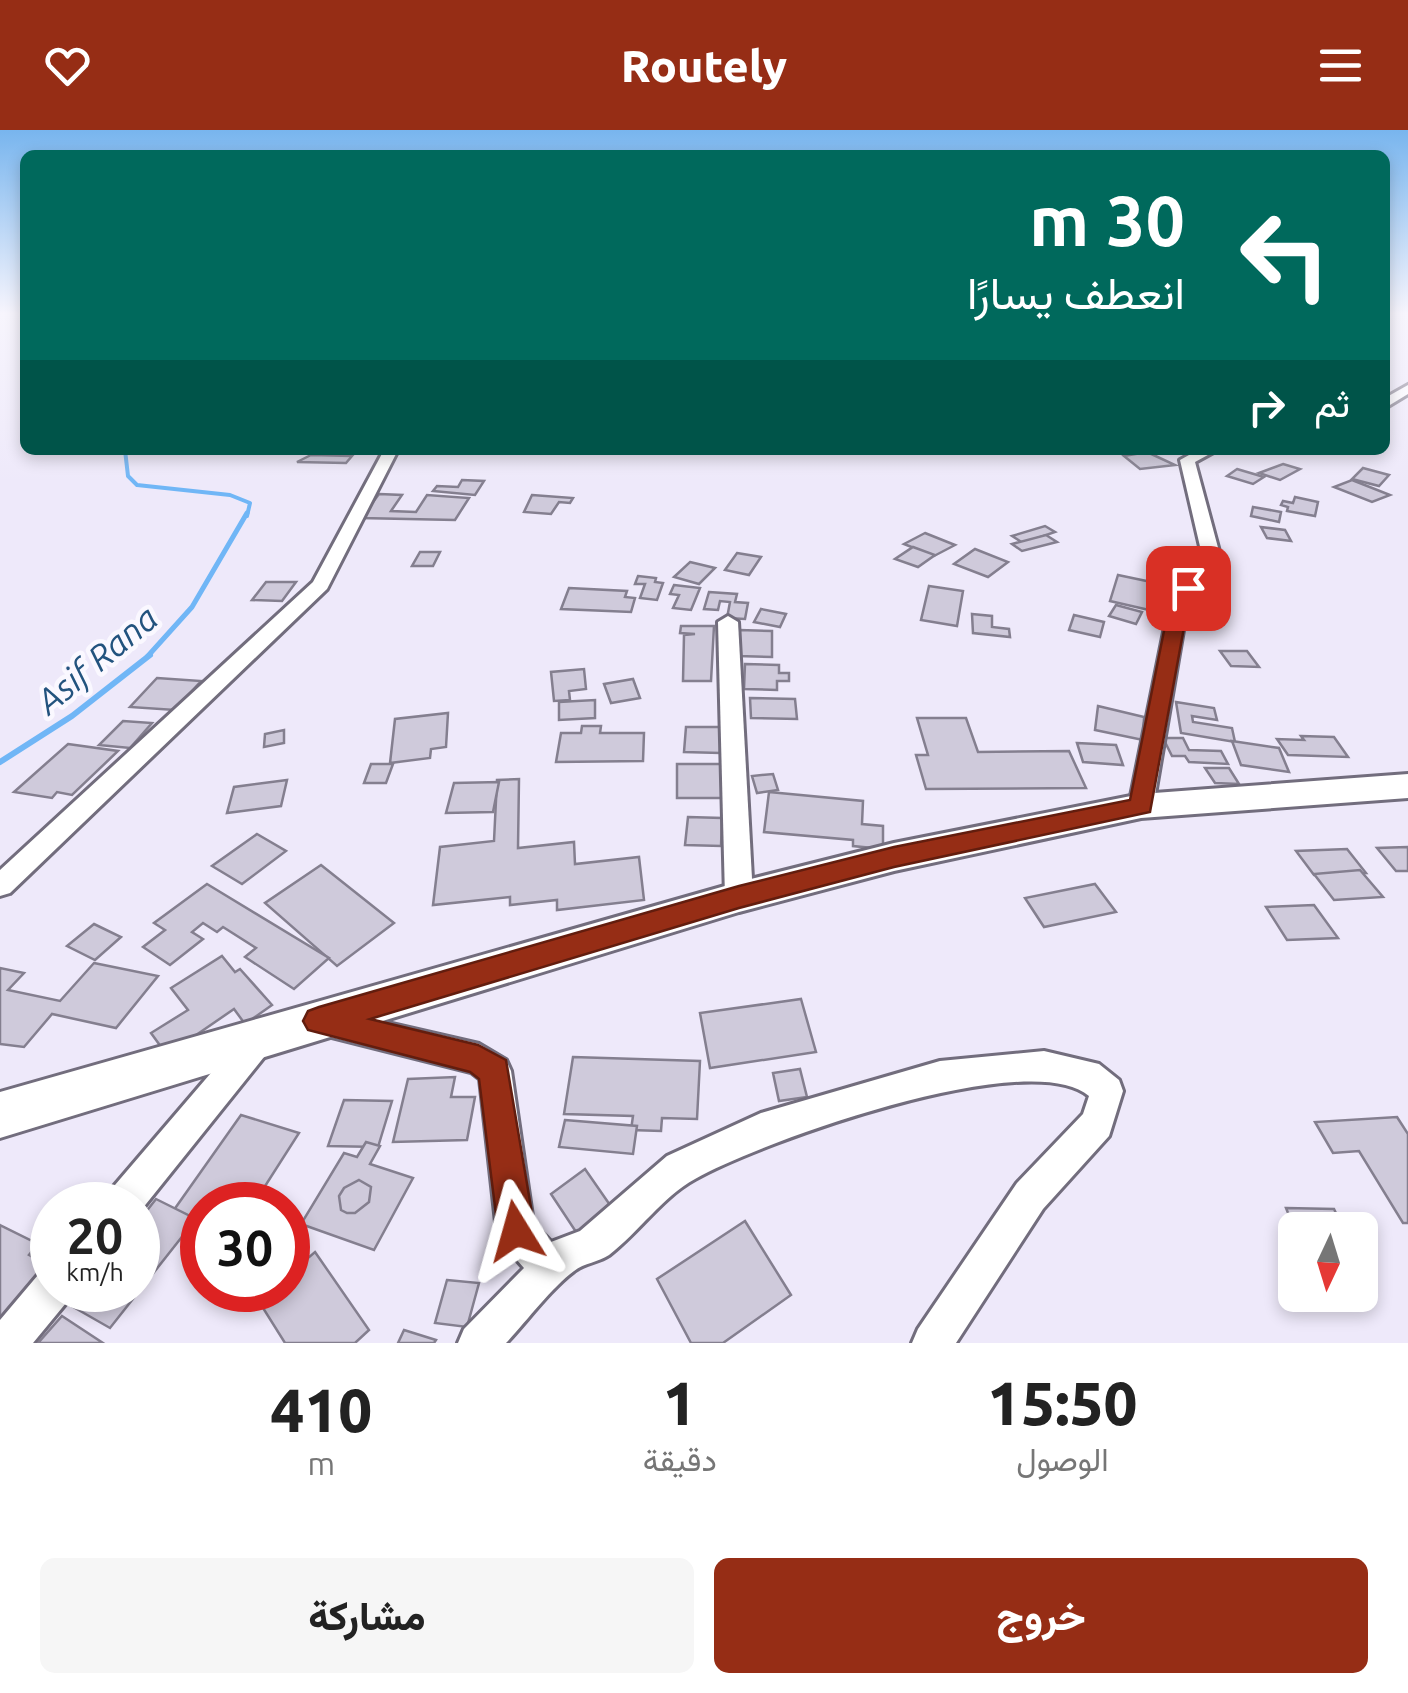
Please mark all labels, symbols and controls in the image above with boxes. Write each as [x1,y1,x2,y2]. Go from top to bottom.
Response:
icon: heart [40,38,95,93]
icon: menu [1313,38,1368,93]
text: Routely [621,40,787,91]
text: 30 m [1029,181,1185,259]
icon: left [1220,190,1350,320]
text: انعطف يسارًا [967,267,1185,318]
icon: right [1239,380,1294,435]
text: ثم [1314,382,1350,424]
pin [1146,546,1231,631]
icon: arrive [1161,561,1216,616]
water label: Asif Rana [26,597,165,723]
position arrow [464,1179,568,1283]
speed limit sign: 30 [180,1182,310,1312]
text: 20 [67,1207,123,1263]
north arrow [1278,1212,1378,1312]
map controls [1278,1212,1378,1312]
text: km/h [66,1258,124,1286]
text: 1 [663,1369,697,1436]
text: 15:50 [987,1369,1137,1436]
text: 410 [271,1376,372,1443]
text: دقيقة [643,1441,717,1477]
text: الوصول [1016,1441,1109,1477]
text: m [308,1445,335,1481]
button: مشاركة [40,1558,694,1673]
button: خروج [714,1558,1368,1673]

